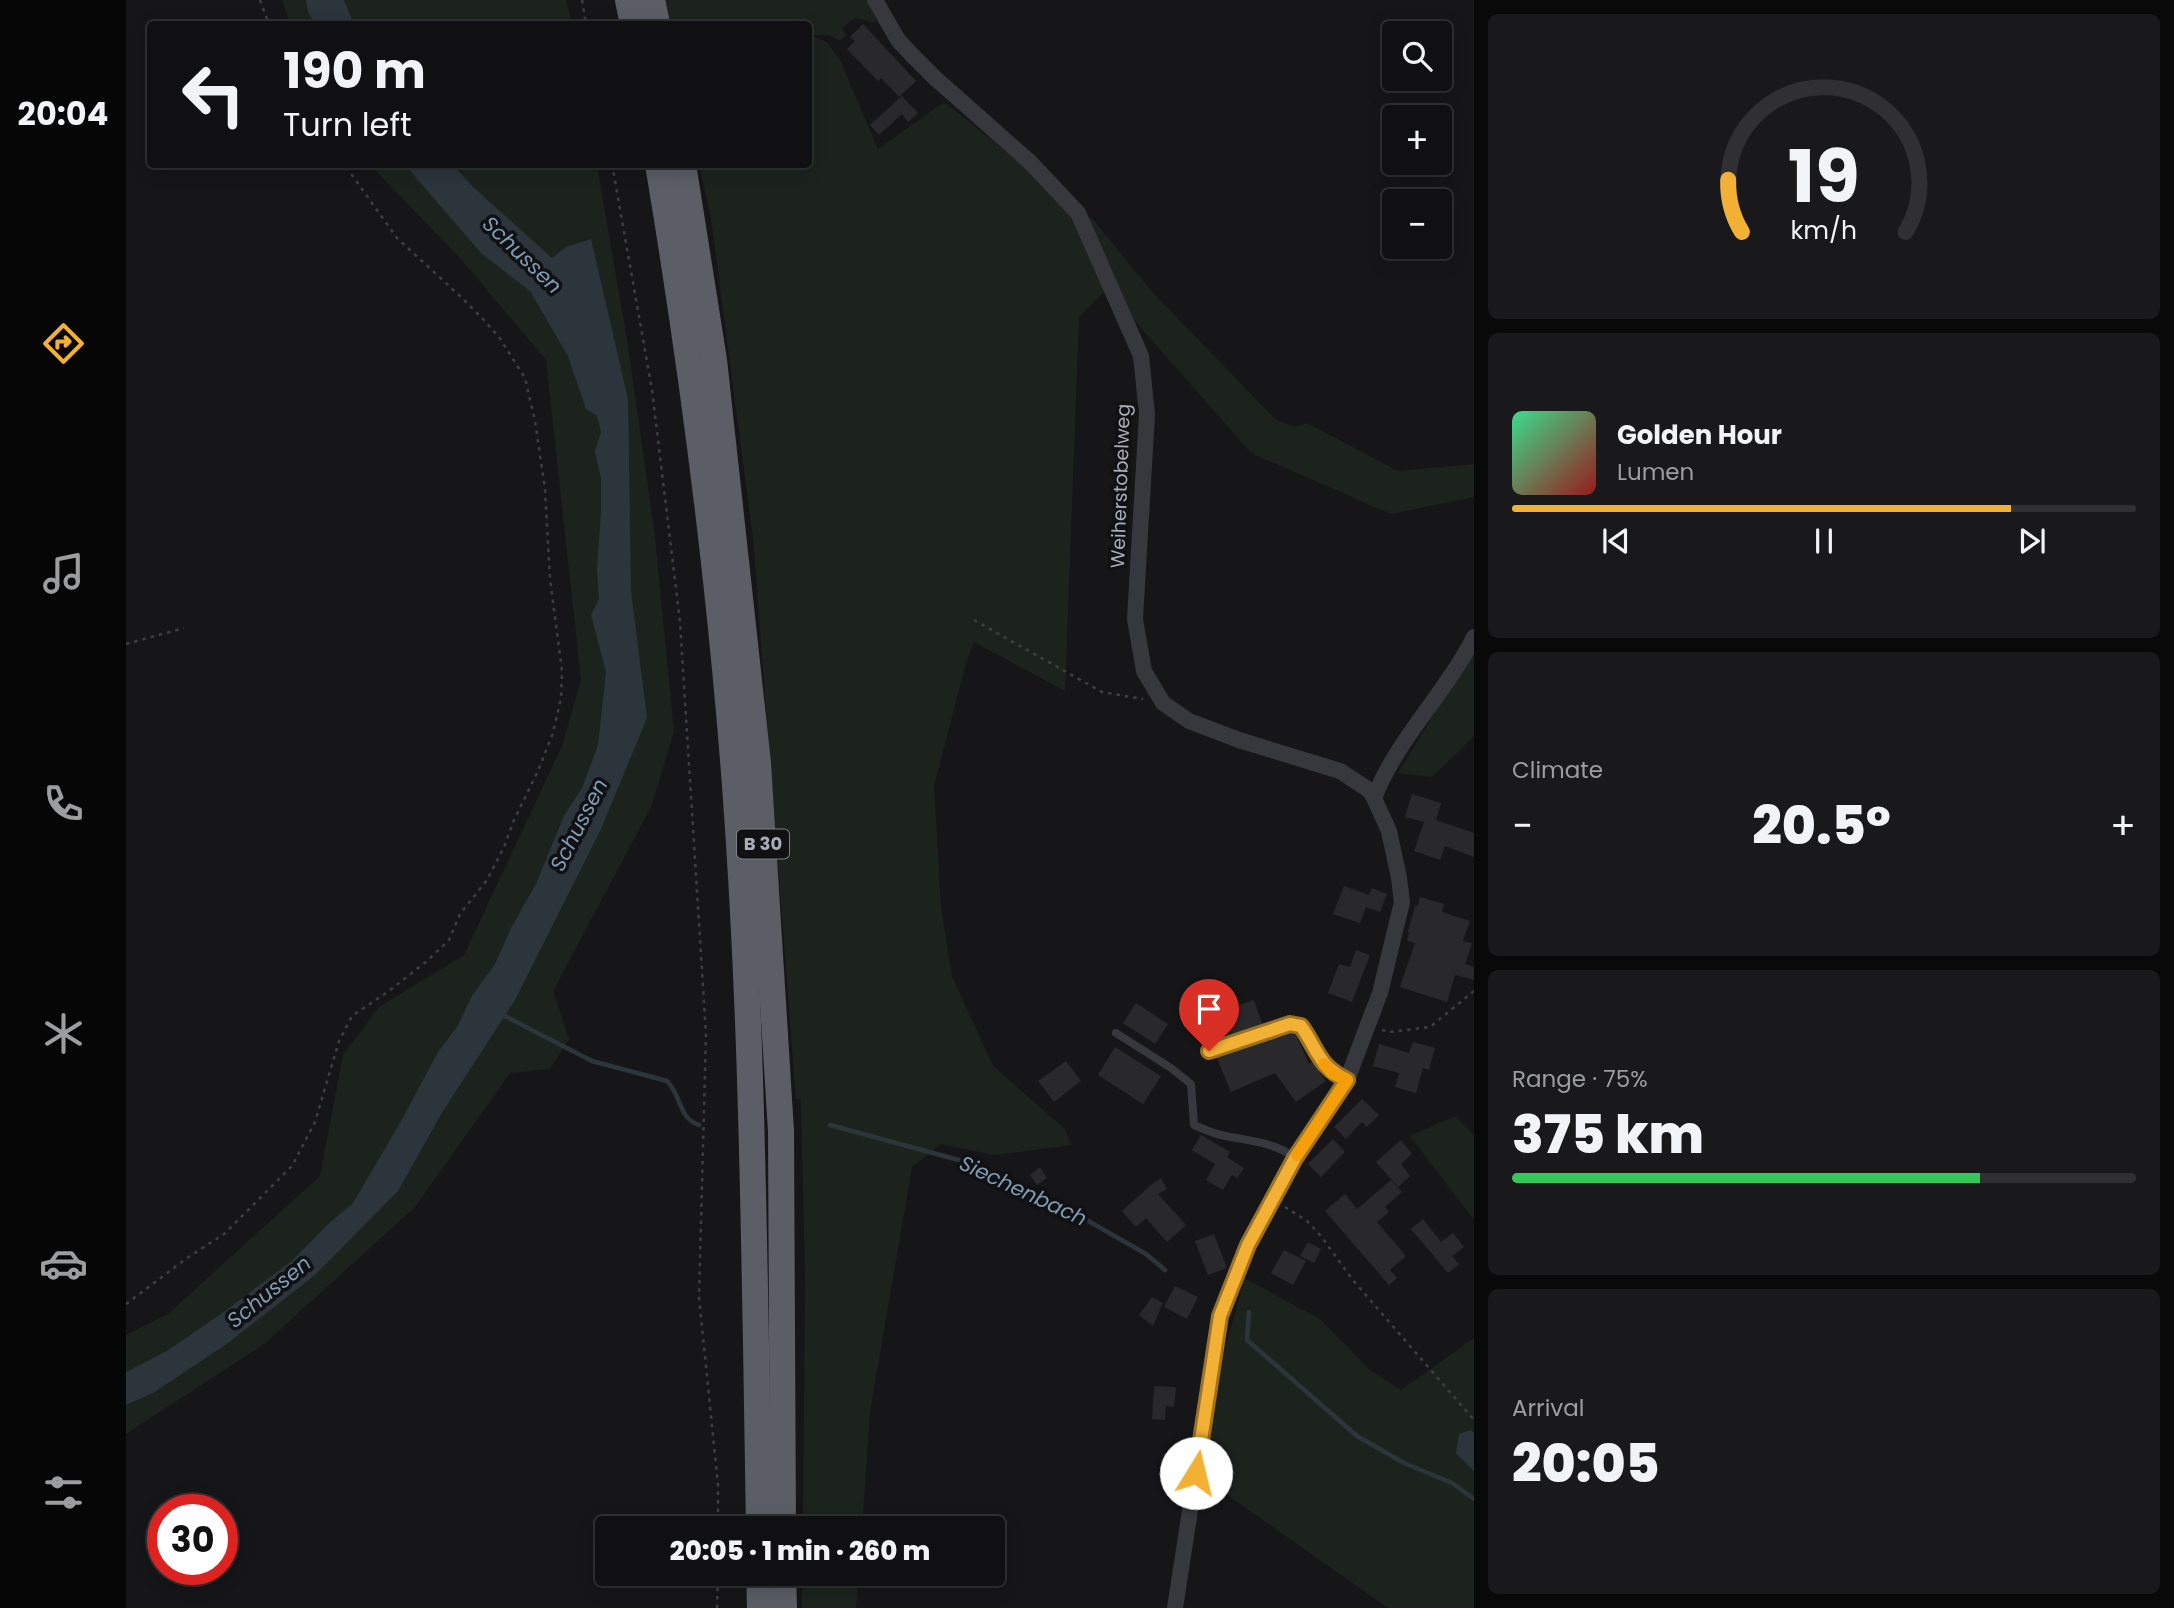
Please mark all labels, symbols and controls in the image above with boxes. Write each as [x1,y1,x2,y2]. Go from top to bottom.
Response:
map controls [1382,21,1452,259]
button: search [1382,21,1452,91]
text: 190 m [283,37,426,105]
icon: left [168,49,259,140]
text: 20:04 [18,91,108,136]
text: Turn left [283,102,412,147]
button: + [1382,105,1452,175]
text: 19 [1788,127,1860,228]
button: − [1382,189,1452,259]
water label: Schussen [476,209,568,300]
text: km/h [1791,213,1857,248]
icon: directions [39,319,88,368]
street label: Weiherstobelweg [1104,403,1137,569]
text: Golden Hour [1617,417,1782,453]
text: Lumen [1617,456,1694,488]
icon: previous [1597,522,1635,560]
icon: pause [1805,522,1843,560]
icon: next [2013,522,2051,560]
icon: music [39,549,88,598]
text: Climate [1512,754,1603,786]
water label: Schussen [543,774,614,876]
icon: phone [39,779,88,828]
text: 20.5° [1752,789,1891,862]
text: − [1512,799,1533,852]
text: + [2110,799,2136,852]
road number: B 30 [737,830,789,858]
pin [1179,979,1239,1051]
icon: arrive [1190,990,1228,1028]
icon: climate [39,1009,88,1058]
text: Range · 75% [1512,1063,1648,1095]
text: 375 km [1512,1098,1704,1171]
water label: Siechenbach [955,1148,1092,1233]
icon: car [39,1239,88,1288]
water label: Schussen [221,1249,317,1334]
text: Arrival [1512,1392,1584,1424]
text: 20:05 [1512,1427,1660,1500]
position arrow [1159,1436,1233,1510]
icon: filters [39,1468,88,1517]
speed limit sign: 30 [147,1494,238,1585]
text: 20:05 · 1 min · 260 m [670,1533,930,1569]

